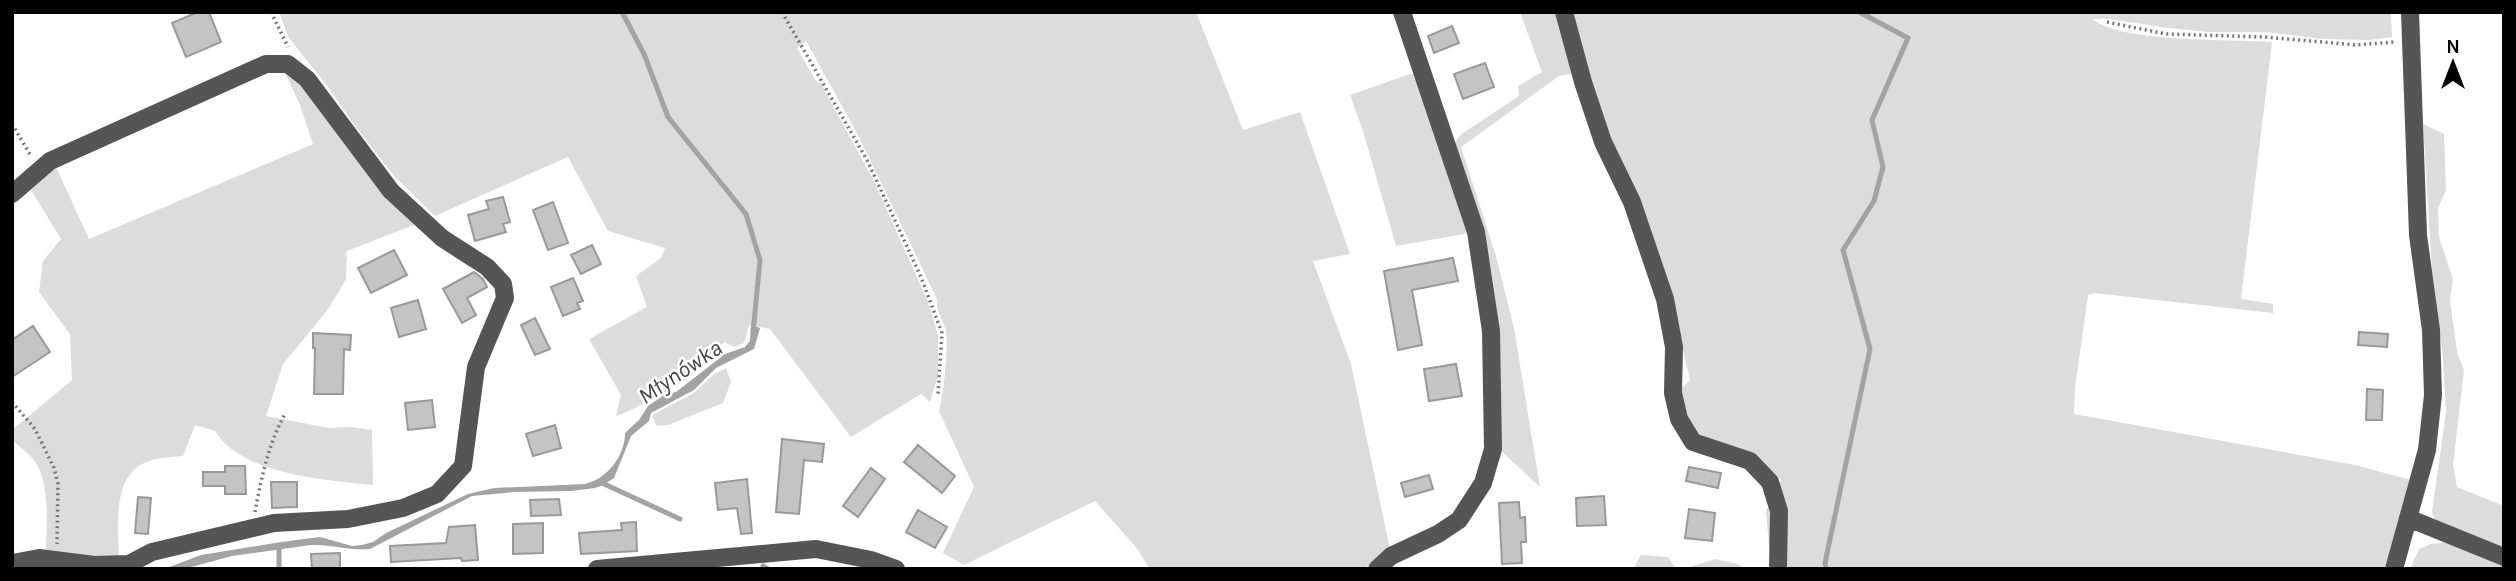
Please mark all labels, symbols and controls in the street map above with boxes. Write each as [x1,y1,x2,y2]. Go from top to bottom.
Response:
north arrow [2418,28,2488,98]
text: N [2446,36,2460,58]
water label: Młynówka [633,334,727,410]

